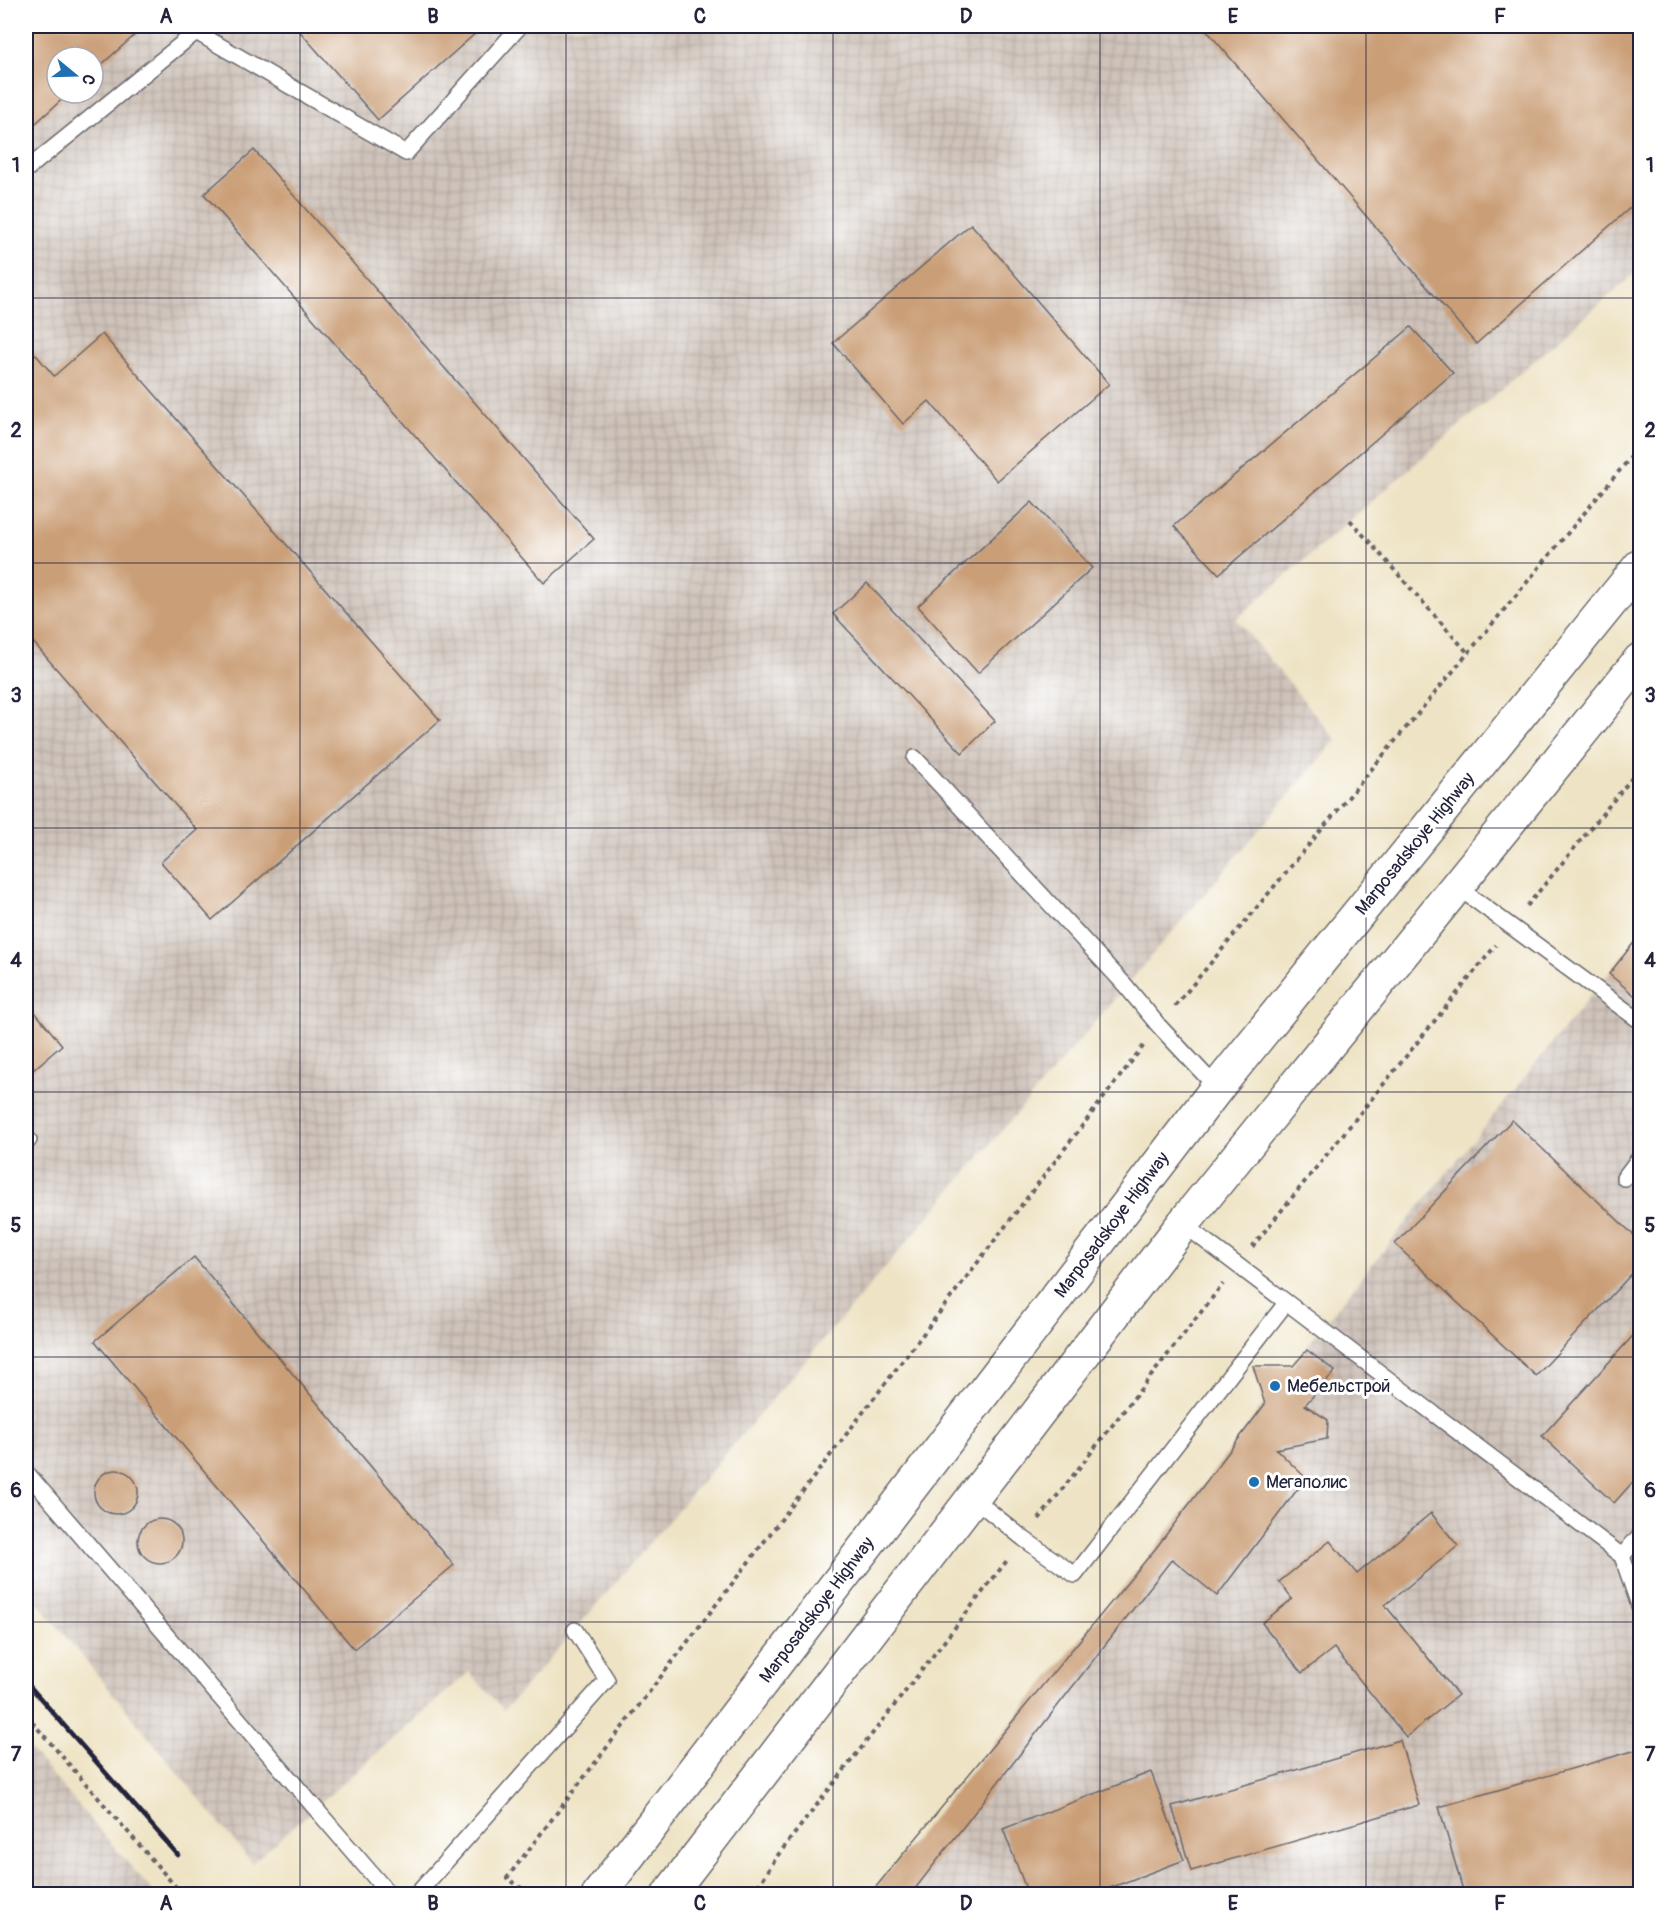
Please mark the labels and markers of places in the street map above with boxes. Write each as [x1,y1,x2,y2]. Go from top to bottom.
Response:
place label: Мебельстрой [1287,1375,1390,1398]
marker: Мебельстрой [1268,1379,1282,1393]
place label: Мегаполис [1266,1471,1348,1494]
marker: Мегаполис [1247,1475,1261,1489]

